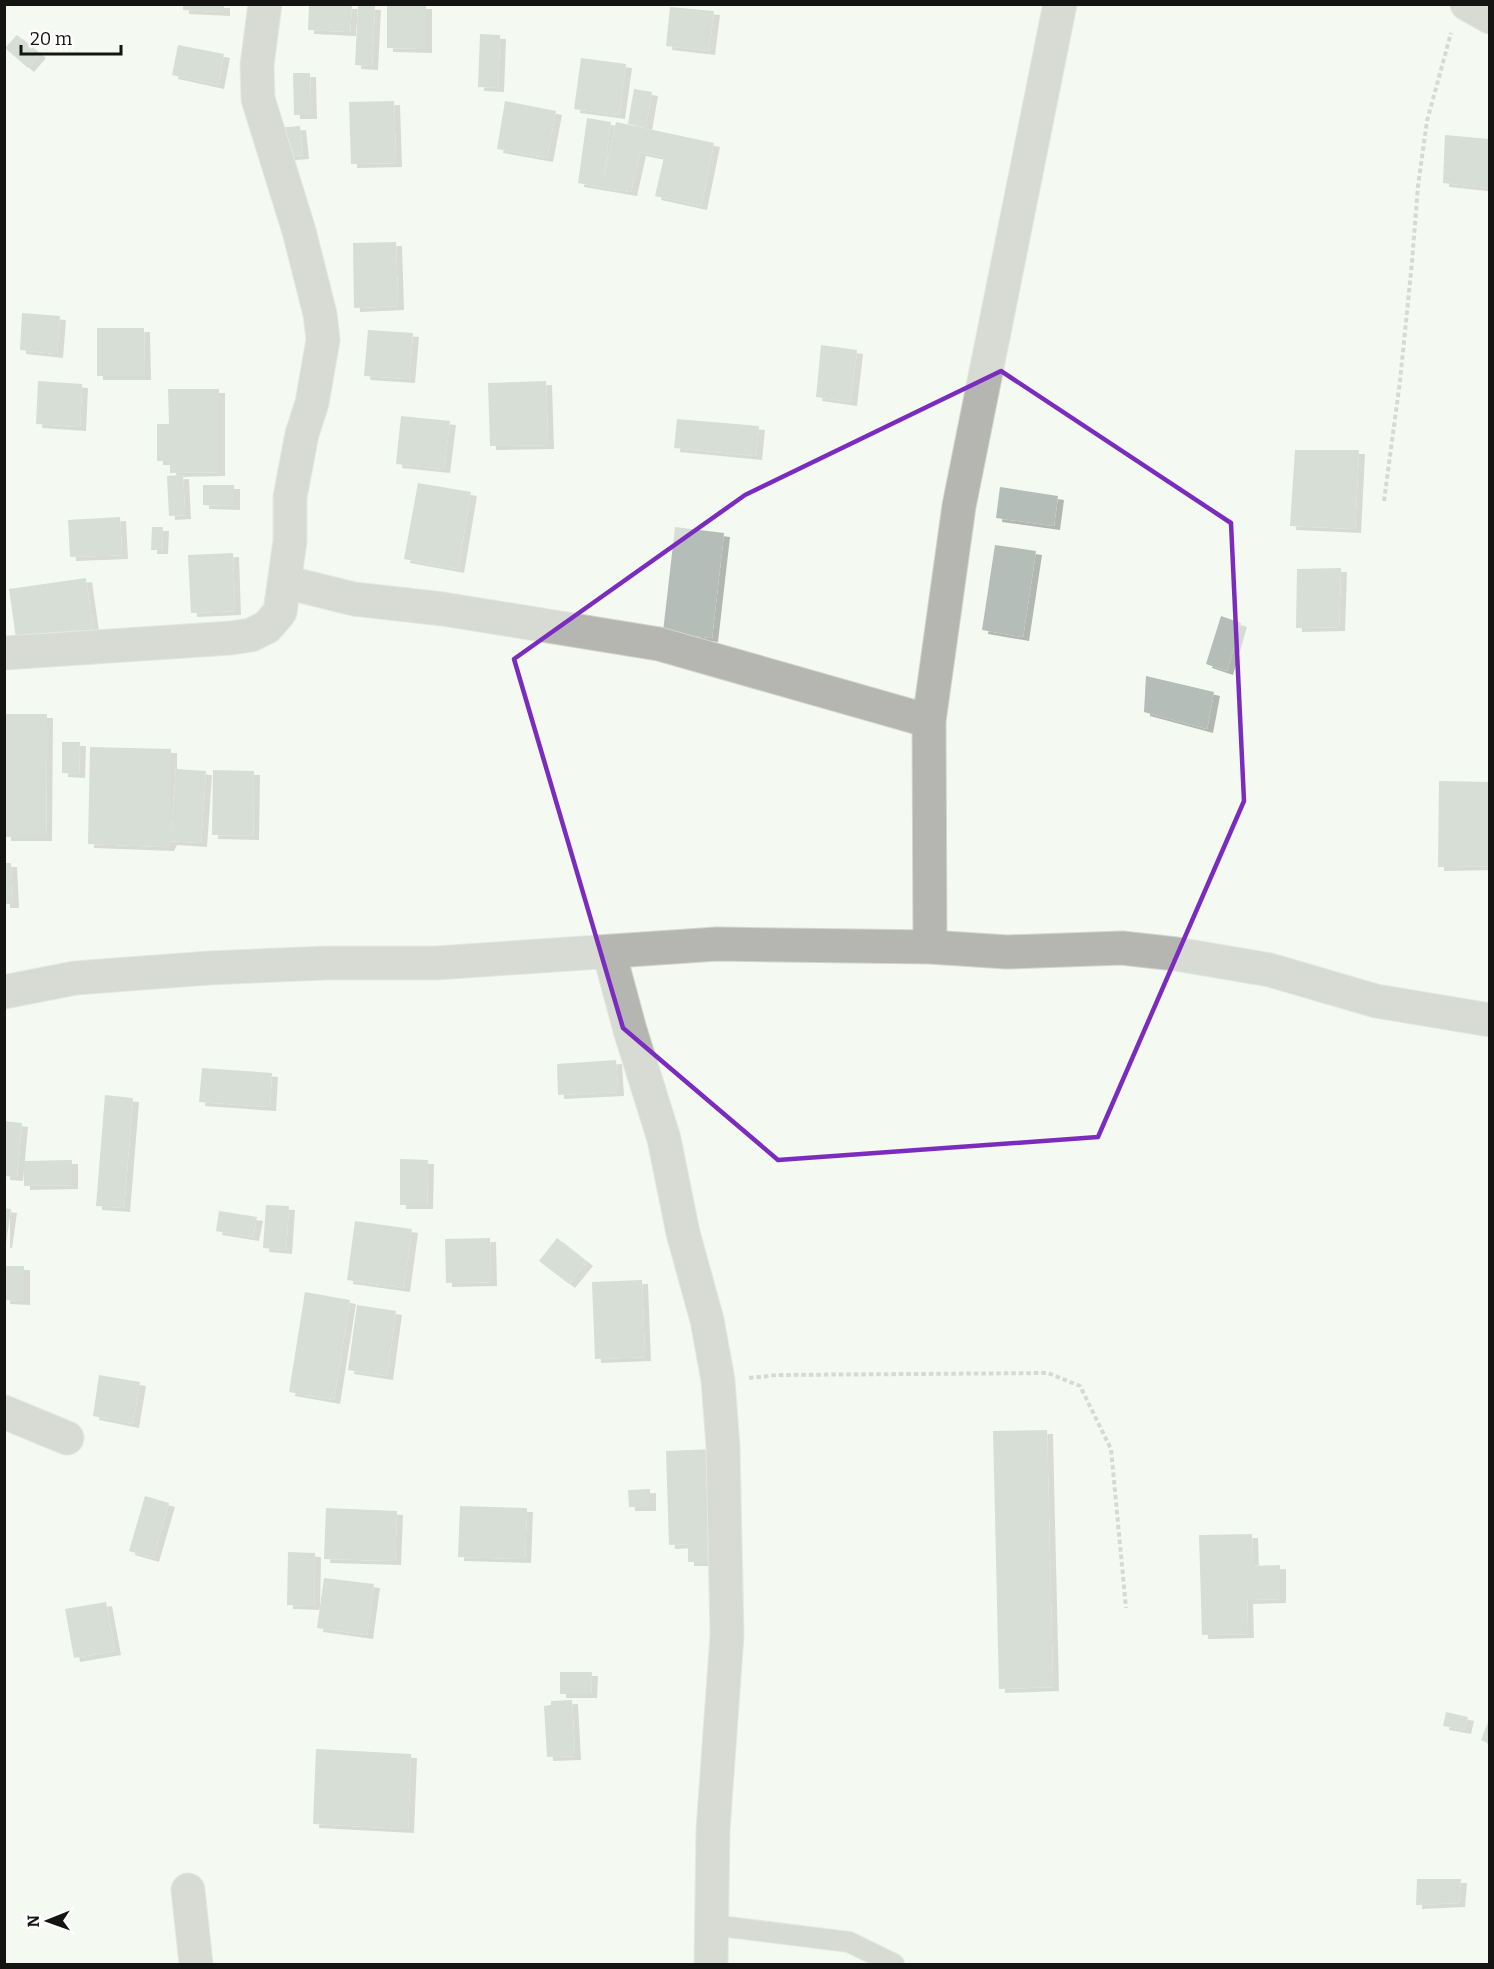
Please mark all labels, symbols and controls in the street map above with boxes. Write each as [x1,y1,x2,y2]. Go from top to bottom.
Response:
scale bar [21,18,122,56]
text: 20 m [30,28,72,50]
north arrow [18,1891,78,1951]
text: N [24,1915,43,1928]

